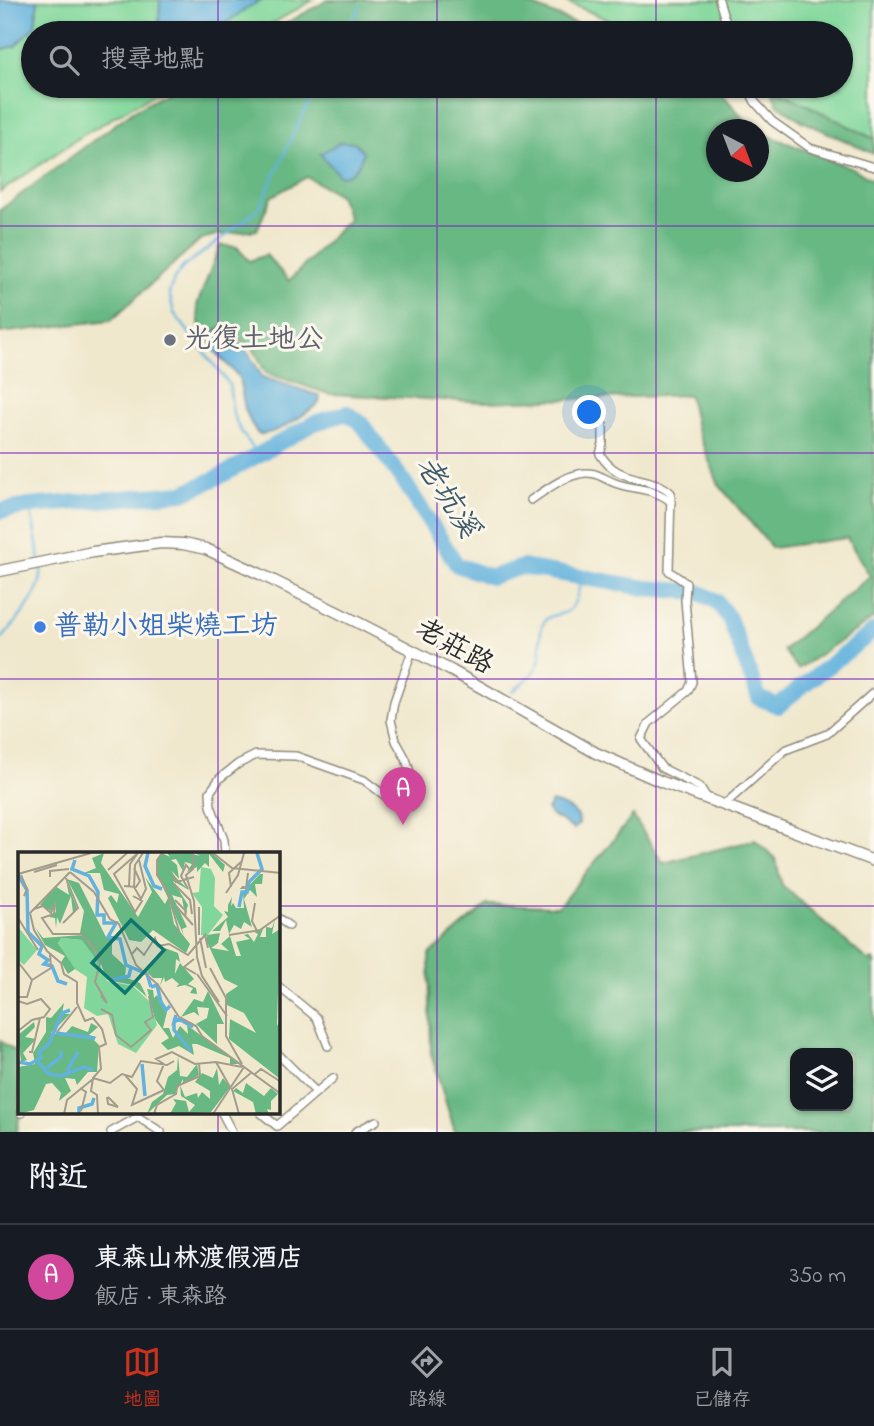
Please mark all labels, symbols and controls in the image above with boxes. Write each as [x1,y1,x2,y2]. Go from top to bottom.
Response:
search box [21,21,853,98]
icon: search [45,41,83,79]
text: 搜尋地點 [101,42,205,80]
north arrow [706,119,769,182]
place label: 光復土地公 [184,320,324,361]
marker: 光復土地公 [162,332,178,348]
your location [572,395,606,429]
water label: 老坑溪 [403,448,490,549]
place label: 普勒小姐柴燒工坊 [54,607,278,648]
street label: 老莊路 [407,610,501,686]
marker: 普勒小姐柴燒工坊 [32,619,48,635]
pin: A [380,767,426,825]
inset map [18,852,280,1114]
map controls [790,1048,853,1111]
button: layers [790,1048,853,1111]
text: 附近 [28,1157,88,1201]
text: 東森山林渡假酒店 [95,1241,303,1279]
text: A [44,1260,58,1293]
text: 350 m [790,1260,846,1293]
text: 飯店 · 東森路 [95,1281,226,1314]
tab: 地圖 [123,1343,162,1414]
tab: 路線 [408,1343,447,1414]
tab: 已儲存 [693,1343,751,1414]

